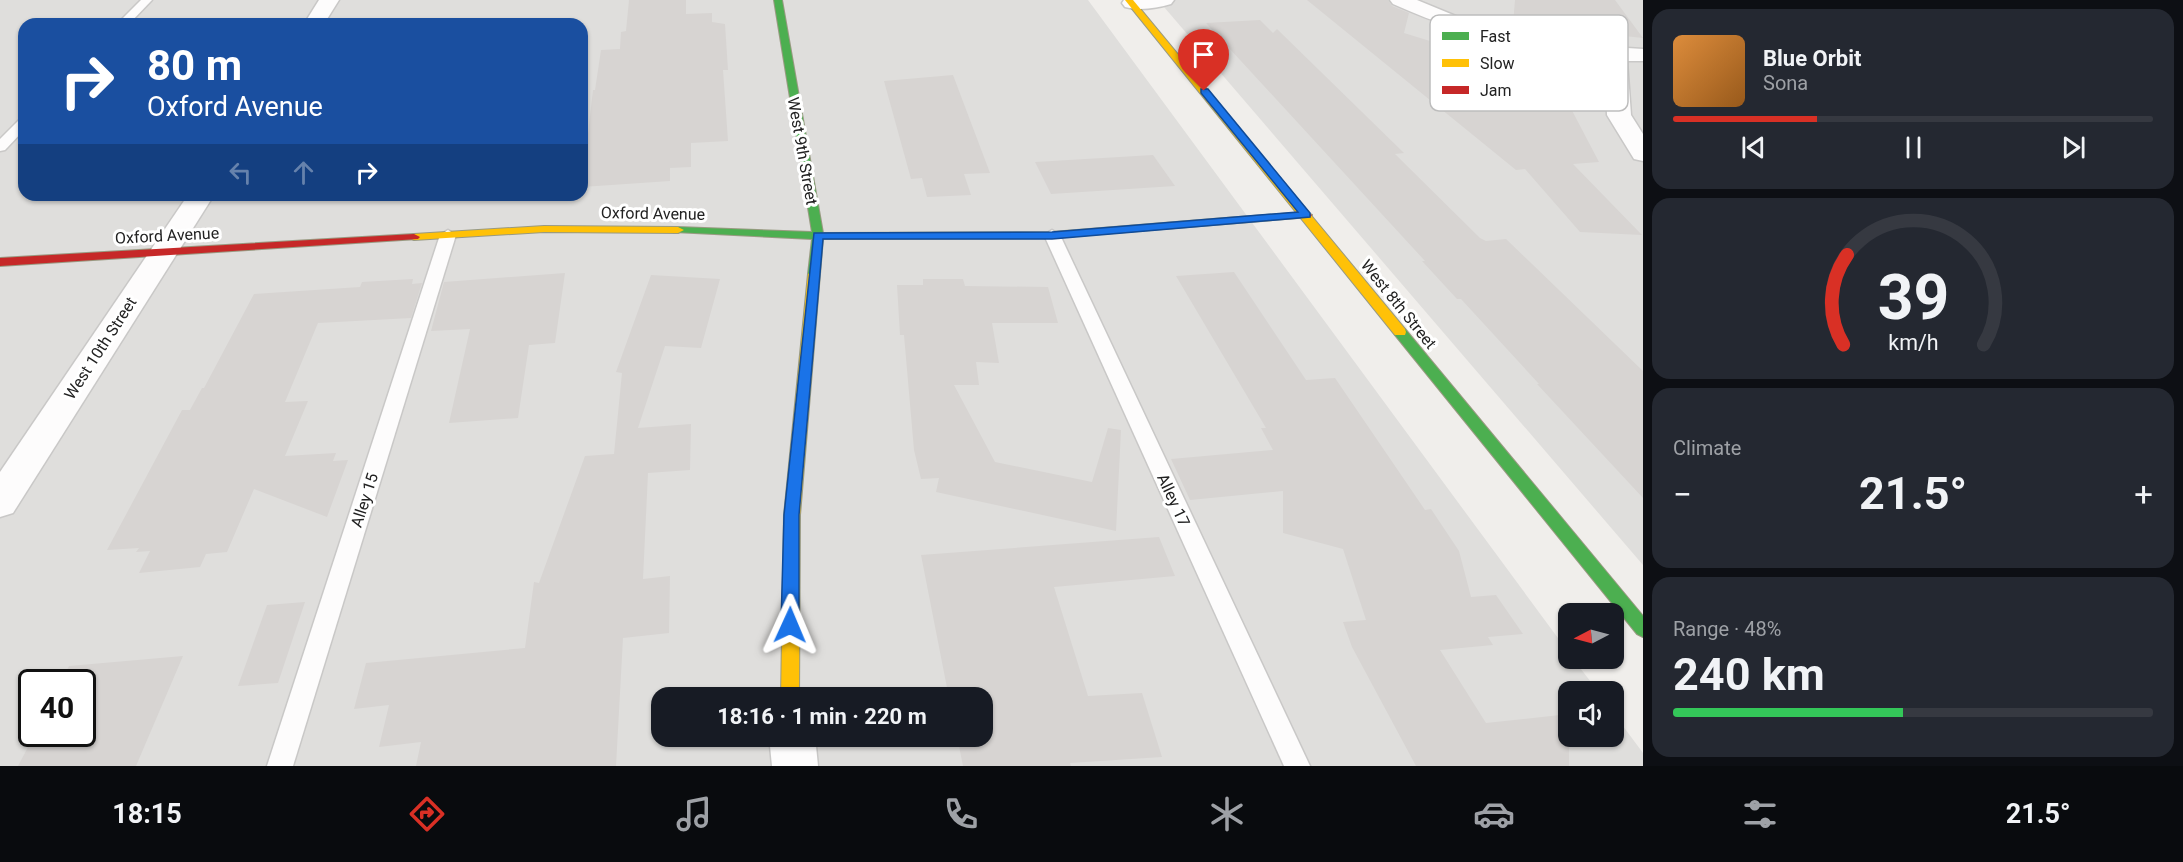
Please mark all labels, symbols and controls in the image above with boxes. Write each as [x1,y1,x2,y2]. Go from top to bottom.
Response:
legend [1430,15,1628,111]
text: Fast [1480,27,1511,46]
pin [1178,29,1229,91]
icon: arrive [1187,38,1220,71]
text: 80 m [147,41,242,90]
icon: right [48,42,126,120]
text: Blue Orbit [1763,46,1861,71]
text: Slow [1480,54,1515,73]
text: Sona [1763,71,1808,95]
text: Jam [1480,81,1512,100]
text: Oxford Avenue [147,91,323,123]
street label: West 9th Street [784,96,821,206]
icon: previous [1737,131,1770,164]
icon: pause [1897,131,1930,164]
icon: next [2057,131,2090,164]
icon: left [224,156,257,189]
icon: ahead [287,156,320,189]
icon: right [350,156,383,189]
street label: Oxford Avenue [601,203,705,224]
street label: Oxford Avenue [114,223,220,248]
street label: West 8th Street [1357,256,1440,353]
text: 39 [1877,262,1949,335]
street label: West 10th Street [60,294,141,403]
text: km/h [1888,331,1938,356]
text: Climate [1673,436,1741,460]
text: 21.5° [1859,467,1967,520]
street label: Alley 15 [347,471,382,530]
street label: Alley 17 [1153,471,1194,530]
text: − [1673,475,1692,514]
text: + [2134,475,2153,514]
position arrow [758,593,822,657]
north arrow [1558,603,1624,669]
map controls [1558,603,1624,747]
text: Range · 48% [1673,617,1781,641]
text: 240 km [1673,648,1825,701]
speed limit sign: 40 [18,669,96,747]
button: sound [1558,681,1624,747]
text: 18:16 · 1 min · 220 m [717,704,927,729]
icon: directions [406,793,448,835]
icon: music [673,793,715,835]
icon: phone [940,793,982,835]
icon: climate [1206,793,1248,835]
icon: car [1473,793,1515,835]
icon: filters [1739,793,1781,835]
text: 18:15 [112,798,182,830]
text: 21.5° [2006,798,2071,830]

